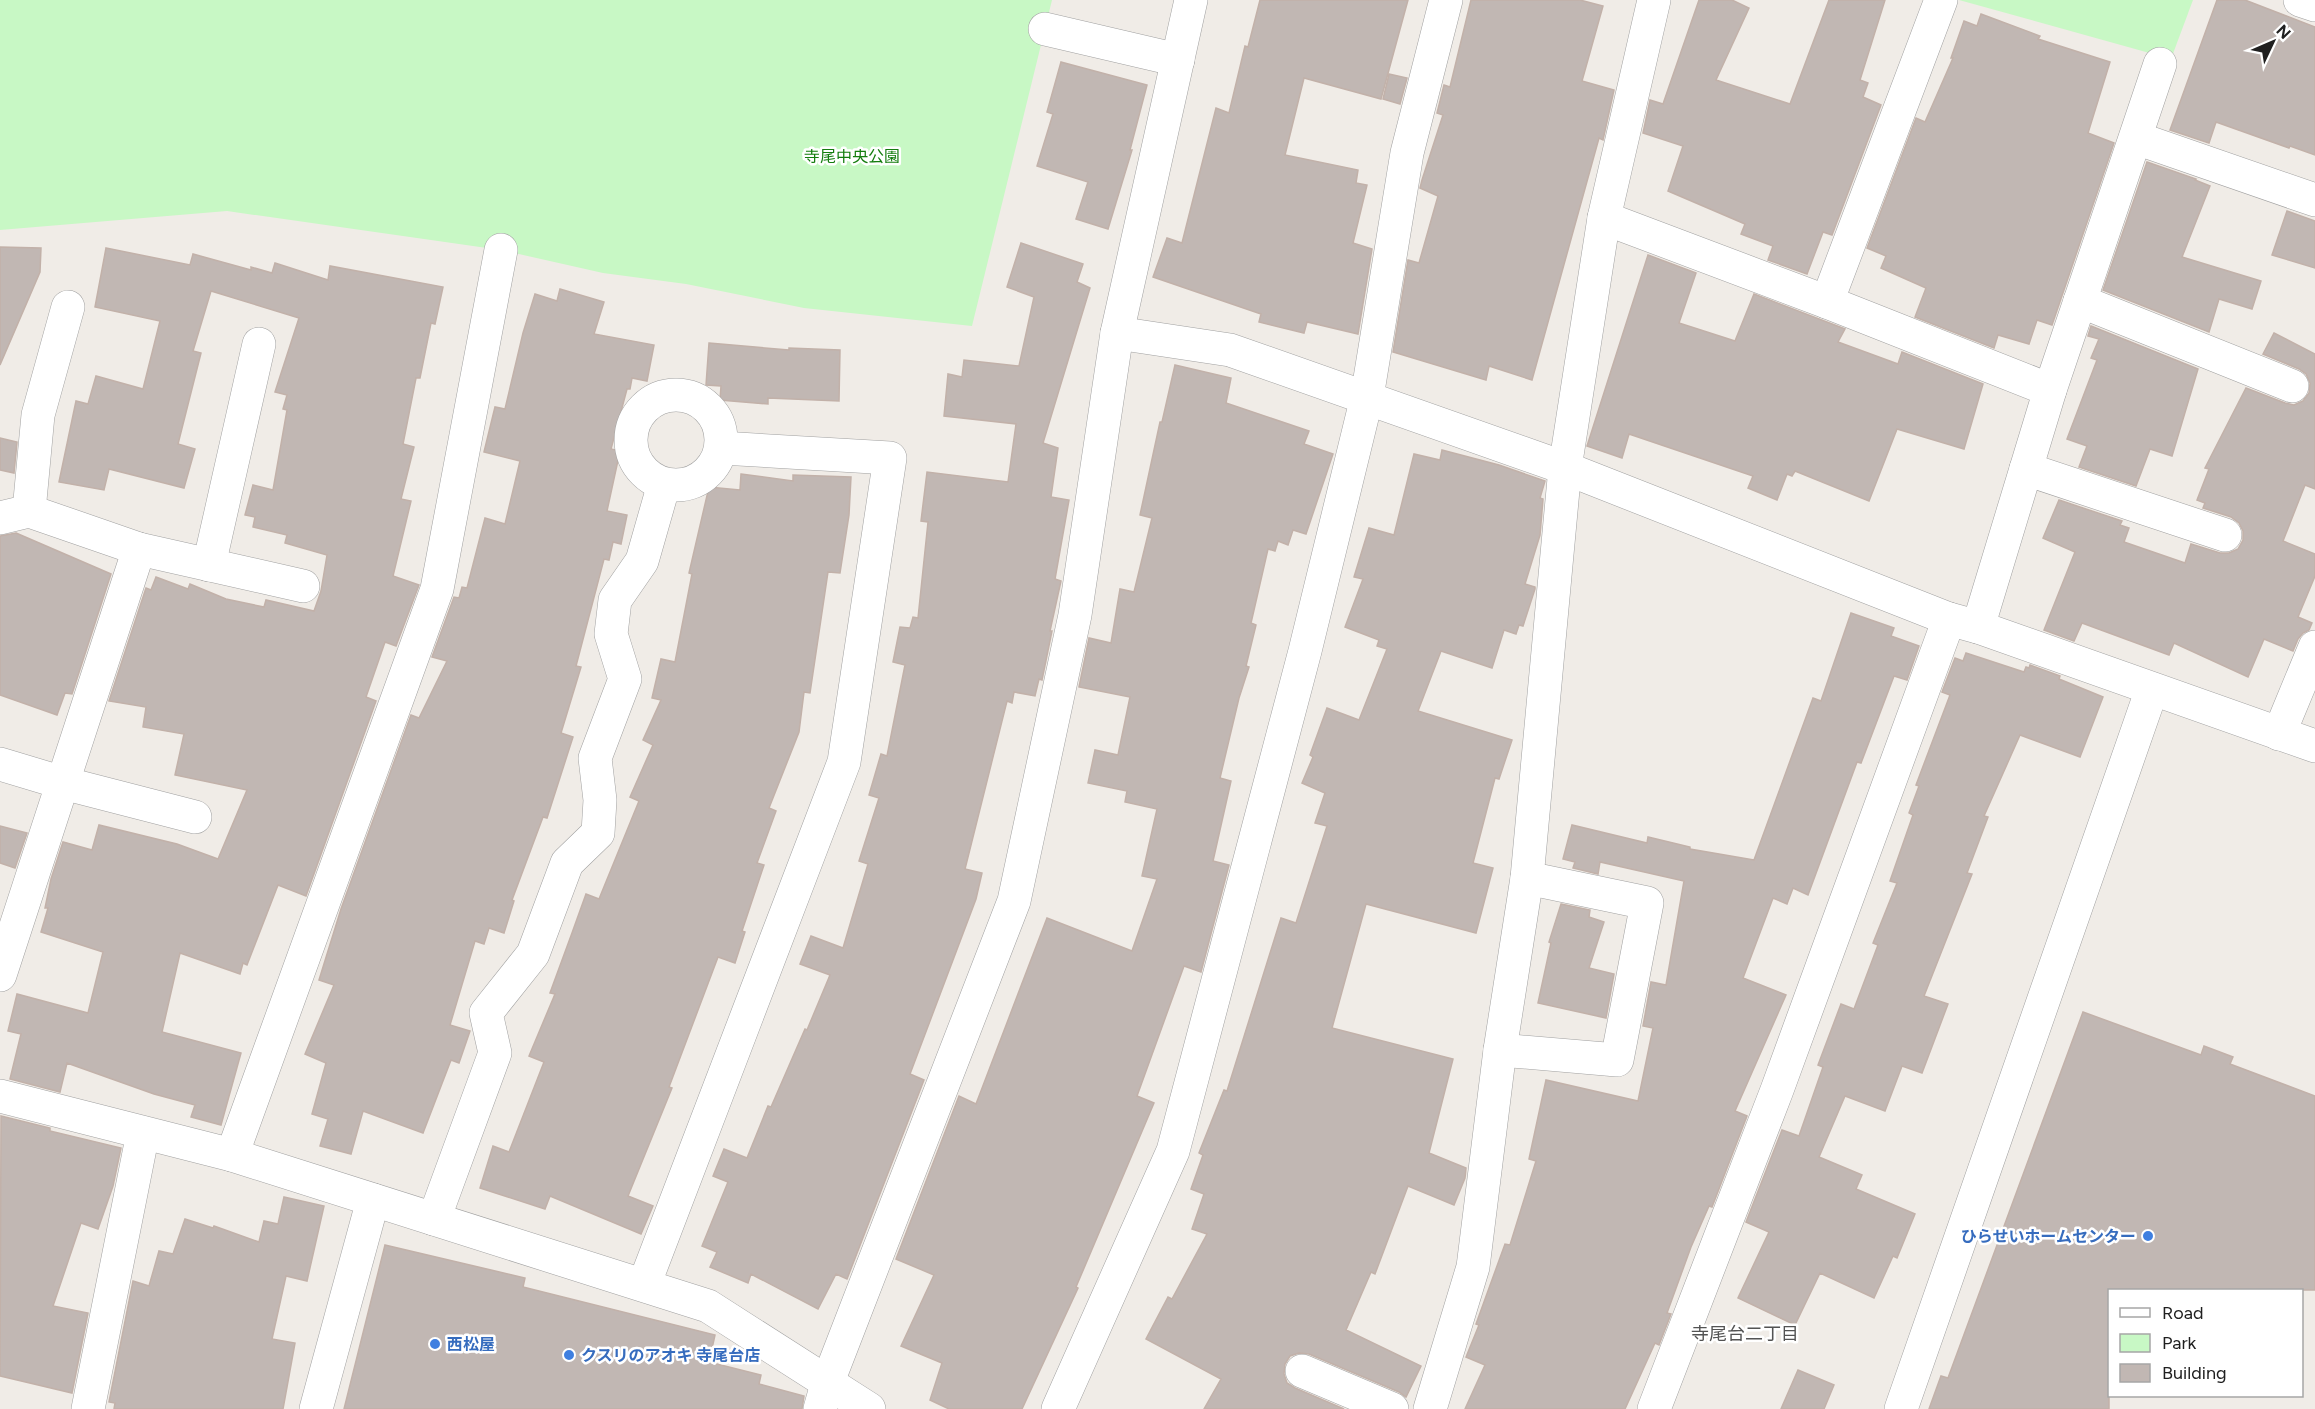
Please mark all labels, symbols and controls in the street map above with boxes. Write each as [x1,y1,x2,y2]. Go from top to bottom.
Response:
north arrow [2243,12,2303,72]
text: N [2272,21,2295,43]
park label: 寺尾中央公園 [804,147,900,166]
place label: ひらせいホームセンター [1961,1227,2136,1246]
marker: ひらせいホームセンター [2141,1229,2155,1243]
legend [2108,1289,2303,1397]
text: Road [2162,1302,2203,1324]
district label: 寺尾台二丁目 [1691,1323,1799,1345]
text: Park [2162,1332,2197,1354]
place label: 西松屋 [447,1335,495,1354]
marker: 西松屋 [428,1337,442,1351]
place label: クスリのアオキ 寺尾台店 [581,1346,760,1365]
marker: クスリのアオキ 寺尾台店 [562,1348,576,1362]
text: Building [2162,1362,2227,1384]

